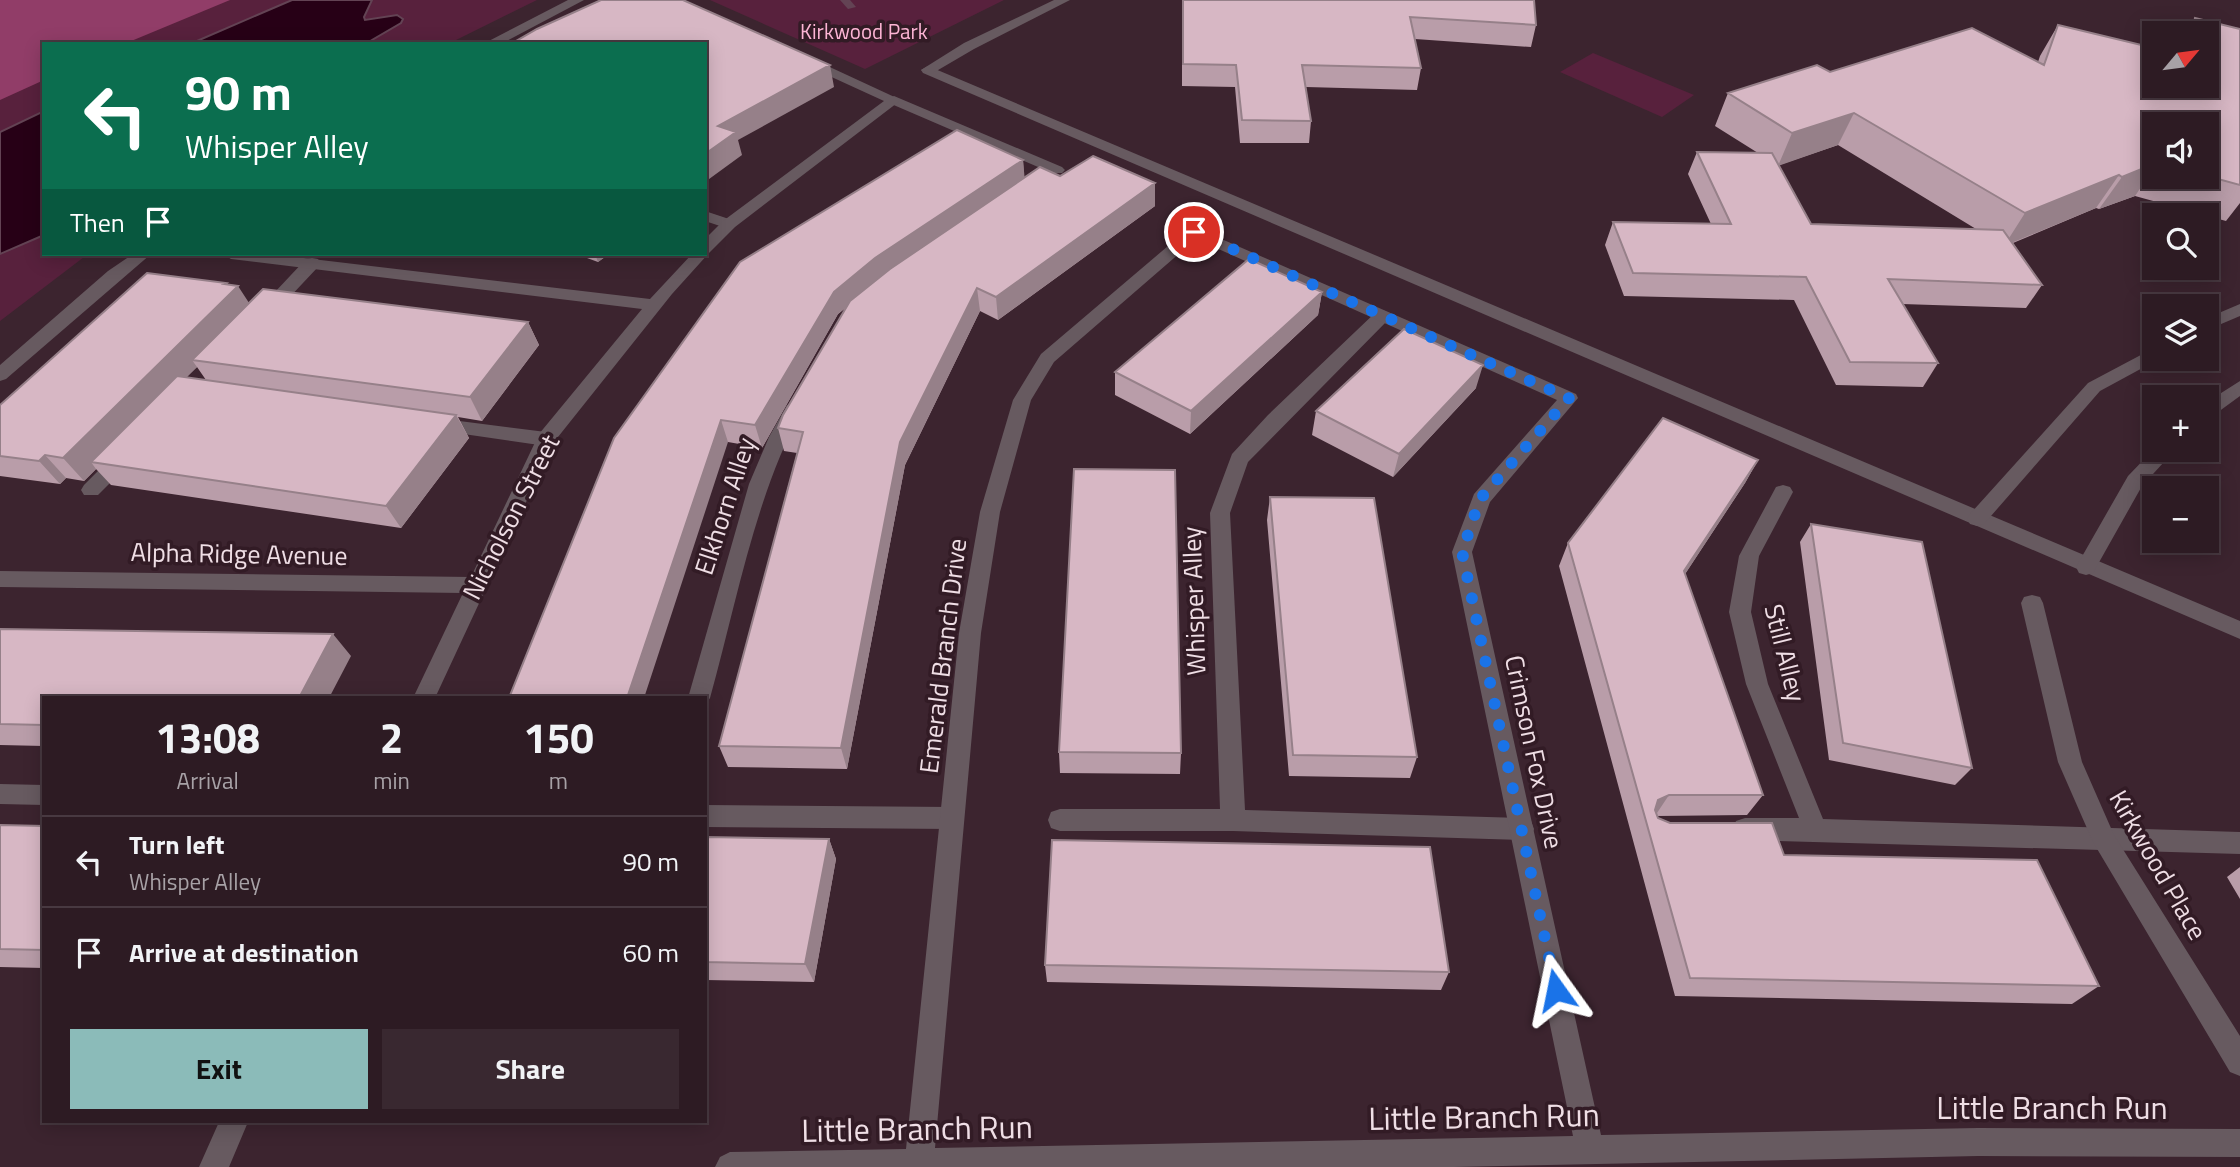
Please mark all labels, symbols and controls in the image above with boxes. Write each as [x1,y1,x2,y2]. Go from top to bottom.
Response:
park label: Kirkwood Park [800,15,928,47]
north arrow [2142,21,2219,98]
map controls [2142,21,2219,553]
text: 90 m [185,54,292,129]
icon: left [70,70,161,161]
button: sound [2142,112,2219,189]
text: Whisper Alley [185,122,369,170]
pin [1164,202,1224,262]
text: Then [70,203,125,242]
icon: arrive [139,203,177,241]
button: search [2142,203,2219,280]
icon: arrive [1175,213,1213,251]
button: layers [2142,294,2219,371]
button: + [2142,385,2219,462]
street label: Nicholson Street [452,427,569,606]
street label: Elkhorn Alley [684,432,765,579]
button: − [2142,476,2219,553]
street label: Whisper Alley [1171,526,1216,676]
street label: Alpha Ridge Avenue [130,532,348,575]
street label: Emerald Branch Drive [909,536,976,776]
street label: Still Alley [1755,600,1816,706]
street label: Crimson Fox Drive [1495,652,1574,852]
text: 13:08 [155,705,260,769]
text: 2 [380,705,403,769]
text: 150 [523,705,594,769]
text: Arrival [176,763,239,798]
text: min [373,763,410,798]
text: m [549,763,568,798]
street label: Kirkwood Place [2100,783,2217,947]
text: Turn left [129,825,224,864]
text: 90 m [622,842,679,881]
icon: left [70,843,108,881]
text: Whisper Alley [129,864,261,899]
text: Arrive at destination [129,933,359,972]
text: 60 m [622,933,679,972]
icon: arrive [70,934,108,972]
position arrow [1519,953,1593,1027]
button: Exit [70,1029,368,1109]
button: Share [382,1029,679,1109]
street label: Little Branch Run [1936,1083,2168,1131]
street label: Little Branch Run [1368,1090,1600,1142]
street label: Little Branch Run [801,1102,1033,1154]

